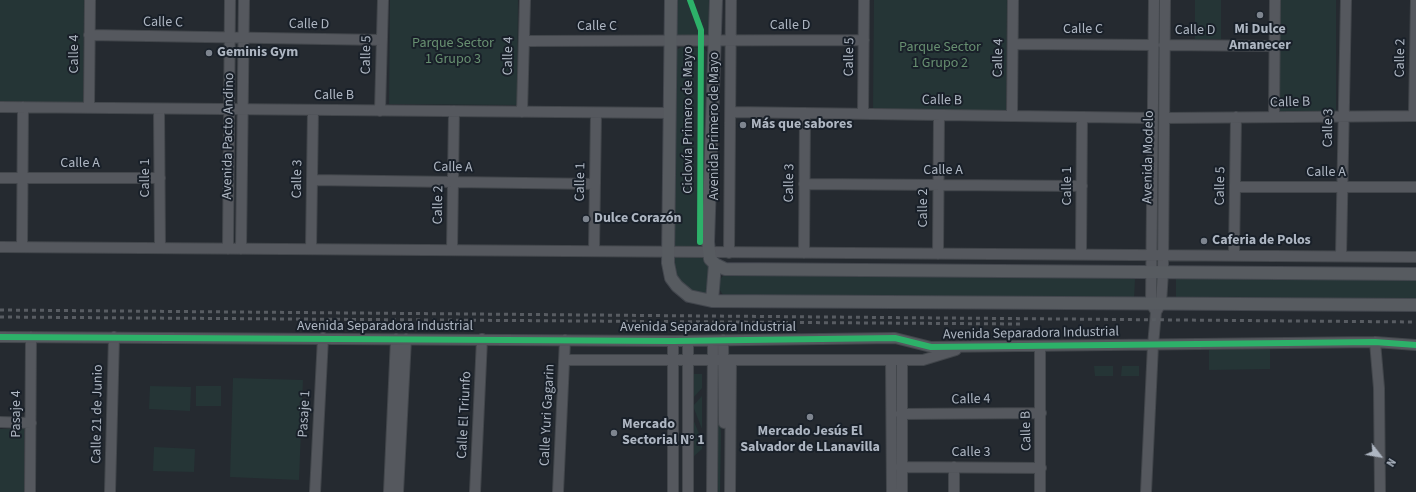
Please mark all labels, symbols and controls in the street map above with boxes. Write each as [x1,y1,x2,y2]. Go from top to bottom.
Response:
marker: Mi Dulce Amanecer [1255,10,1265,20]
street label: Calle C [143,14,183,32]
street label: Calle D [289,16,329,34]
street label: Calle D [770,18,810,34]
street label: Calle C [577,19,617,35]
street label: Calle C [1063,22,1103,38]
place label: Mi Dulce Amanecer [1229,22,1291,54]
street label: Calle D [1175,23,1215,39]
street label: Calle 4 [67,35,83,73]
street label: Calle 5 [358,35,376,75]
park label: Parque Sector 1 Grupo 3 [412,36,494,68]
street label: Calle 4 [500,36,518,76]
street label: Calle 5 [841,37,859,77]
street label: Calle 4 [990,38,1008,78]
street label: Calle 2 [1392,38,1410,78]
park label: Parque Sector 1 Grupo 2 [899,40,981,72]
place label: Geminis Gym [217,45,298,61]
street label: Ciclovía Primero de Mayo [681,46,697,194]
marker: Geminis Gym [204,48,214,58]
street label: Avenida Primero de Mayo [707,52,723,200]
street label: Avenida Pacto Andino [219,72,239,200]
street label: Calle B [314,88,354,104]
street label: Calle B [922,92,962,110]
street label: Calle B [1270,94,1310,112]
street label: Calle 3 [1320,108,1338,148]
street label: Avenida Modelo [1140,110,1158,204]
place label: Más que sabores [751,117,852,133]
marker: Más que sabores [738,120,748,130]
street label: Calle A [60,156,100,172]
street label: Calle 1 [138,159,154,197]
street label: Calle 3 [289,159,307,199]
street label: Calle A [433,159,473,177]
street label: Calle 1 [572,162,590,202]
street label: Calle 3 [781,163,799,203]
street label: Calle A [923,163,963,179]
street label: Calle A [1306,165,1346,181]
street label: Calle 5 [1212,166,1230,206]
street label: Calle 1 [1060,167,1076,205]
street label: Calle 2 [430,185,448,225]
street label: Calle 2 [916,189,932,227]
place label: Dulce Corazón [594,211,682,227]
marker: Dulce Corazón [581,214,591,224]
place label: Caferia de Polos [1212,233,1311,249]
marker: Caferia de Polos [1199,236,1209,246]
street label: Avenida Separadora Industrial [297,319,473,335]
street label: Avenida Separadora Industrial [620,320,796,336]
street label: Avenida Separadora Industrial [943,324,1119,344]
street label: Calle Yuri Gagarin [537,363,559,467]
street label: Calle 21 de Junio [89,364,107,464]
street label: Calle El Triunfo [454,371,476,459]
street label: Pasaje 4 [9,390,25,438]
street label: Pasaje 1 [295,390,315,438]
street label: Calle 4 [951,391,991,409]
street label: Calle B [1018,411,1036,451]
marker: Mercado Jesús El Salvador de LLanavilla [805,412,815,422]
place label: Mercado Sectorial N° 1 [622,417,705,450]
place label: Mercado Jesús El Salvador de LLanavilla [740,424,880,456]
marker: Mercado Sectorial N° 1 [609,428,619,438]
north arrow [1360,436,1400,476]
street label: Calle 3 [952,445,990,461]
text: N [1382,455,1399,469]

